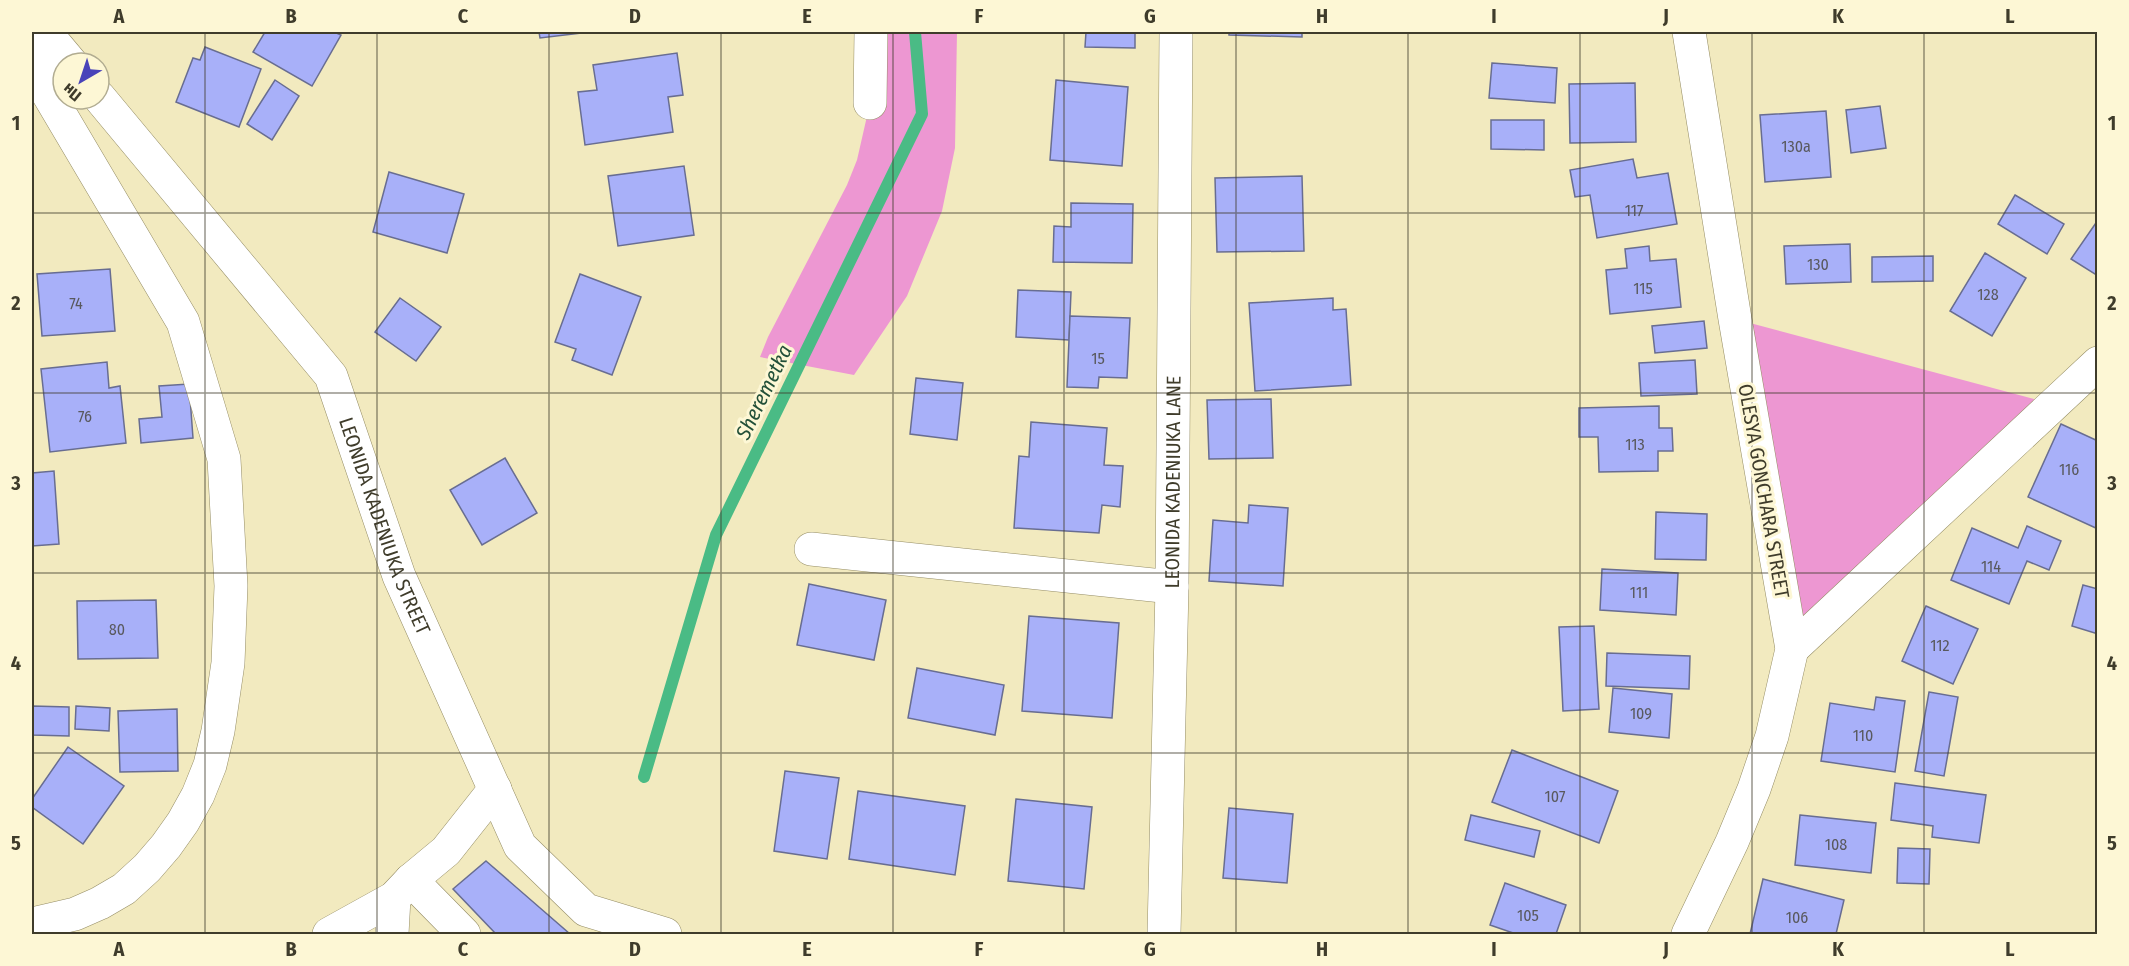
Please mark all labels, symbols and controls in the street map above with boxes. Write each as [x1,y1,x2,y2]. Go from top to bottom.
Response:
text: A [113,4,126,28]
text: B [285,4,297,28]
text: C [458,4,469,28]
text: D [629,4,641,28]
text: E [802,4,812,28]
text: F [975,4,984,28]
text: G [1144,4,1156,28]
text: H [1316,4,1328,28]
text: I [1491,4,1497,28]
text: J [1662,4,1669,28]
text: K [1832,4,1844,28]
text: L [2005,4,2015,28]
north arrow [51,51,111,111]
text: Пн [59,79,85,105]
text: 1 [12,111,20,135]
text: 1 [2108,111,2116,135]
house number: 130а [1781,137,1811,156]
house number: 117 [1625,201,1644,220]
house number: 130 [1807,255,1829,274]
house number: 115 [1633,279,1653,298]
house number: 128 [1977,285,1999,304]
text: 2 [10,291,21,315]
text: 2 [2106,291,2117,315]
house number: 74 [69,294,83,313]
water label: Sheremetka [730,340,798,444]
house number: 15 [1091,349,1105,368]
street label: LEONIDA KADENIUKA LANE [1160,376,1186,589]
street label: OLESYA GONCHARA STREET [1733,382,1795,601]
house number: 76 [78,407,92,426]
street label: LEONIDA KADENIUKA STREET [334,414,436,639]
house number: 113 [1625,435,1645,454]
house number: 116 [2059,460,2079,479]
text: 3 [10,471,21,495]
text: 3 [2106,471,2117,495]
house number: 114 [1981,557,2001,576]
house number: 111 [1630,583,1648,602]
house number: 80 [109,620,125,639]
house number: 112 [1930,636,1950,655]
text: 4 [11,651,21,675]
text: 4 [2107,651,2117,675]
house number: 109 [1630,704,1652,723]
house number: 110 [1853,726,1873,745]
house number: 107 [1545,787,1566,806]
text: 5 [11,831,21,855]
text: 5 [2107,831,2117,855]
house number: 108 [1825,835,1847,854]
house number: 105 [1517,906,1539,925]
house number: 106 [1786,908,1808,927]
text: A [113,937,126,961]
text: B [285,937,297,961]
text: C [458,937,469,961]
text: D [629,937,641,961]
text: E [802,937,812,961]
text: F [975,937,984,961]
text: G [1144,937,1156,961]
text: H [1316,937,1328,961]
text: I [1491,937,1497,961]
text: J [1662,937,1669,961]
text: K [1832,937,1844,961]
text: L [2005,937,2015,961]

